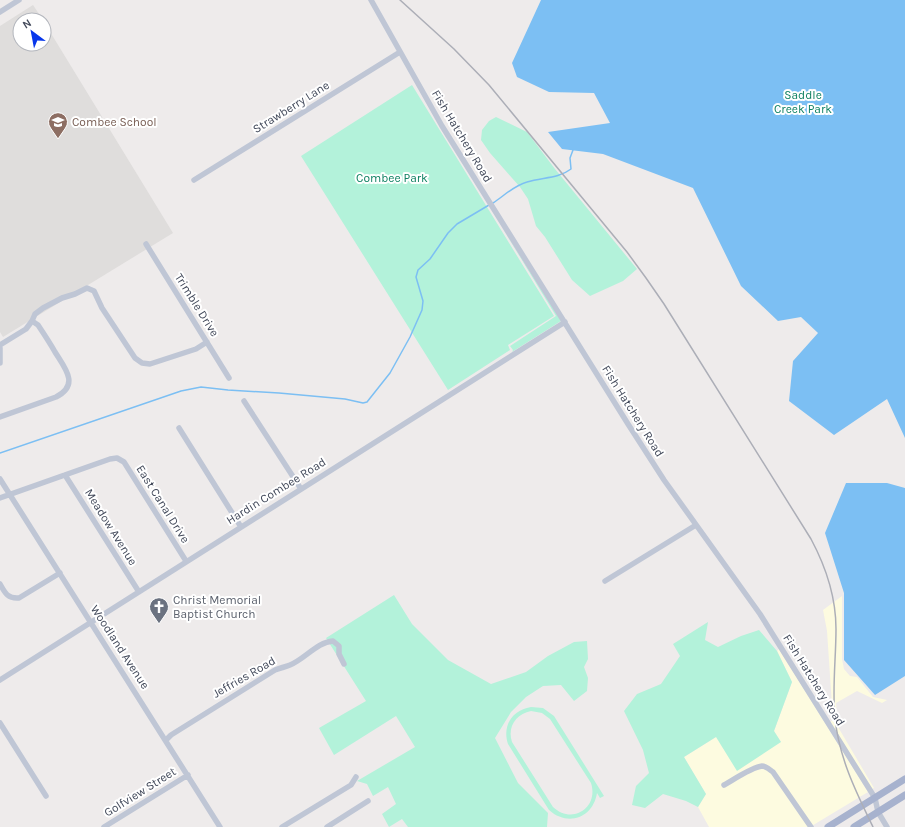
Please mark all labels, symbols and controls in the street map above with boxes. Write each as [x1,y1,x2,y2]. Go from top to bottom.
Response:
north arrow [12,12,52,52]
text: N [20,16,34,32]
street label: Strawberry Lane [250,78,332,136]
street label: Fish Hatchery Road [429,87,495,185]
park label: Saddle Creek Park [774,88,832,116]
school or university icon: Combee School [47,111,69,139]
place label: Combee School [72,115,157,129]
park label: Combee Park [356,171,428,185]
street label: Trimble Drive [172,271,222,339]
street label: Fish Hatchery Road [599,363,667,459]
street label: Hardin Combee Road [224,455,328,527]
street label: East Canal Drive [133,463,193,545]
street label: Meadow Avenue [82,486,140,568]
place label: Christ Memorial Baptist Church [173,593,261,621]
church icon: Christ Memorial Baptist Church [148,596,170,624]
street label: Woodland Avenue [88,602,152,692]
street label: Fish Hatchery Road [780,632,848,728]
street label: Jeffries Road [210,653,278,701]
street label: Golfview Street [102,764,179,820]

